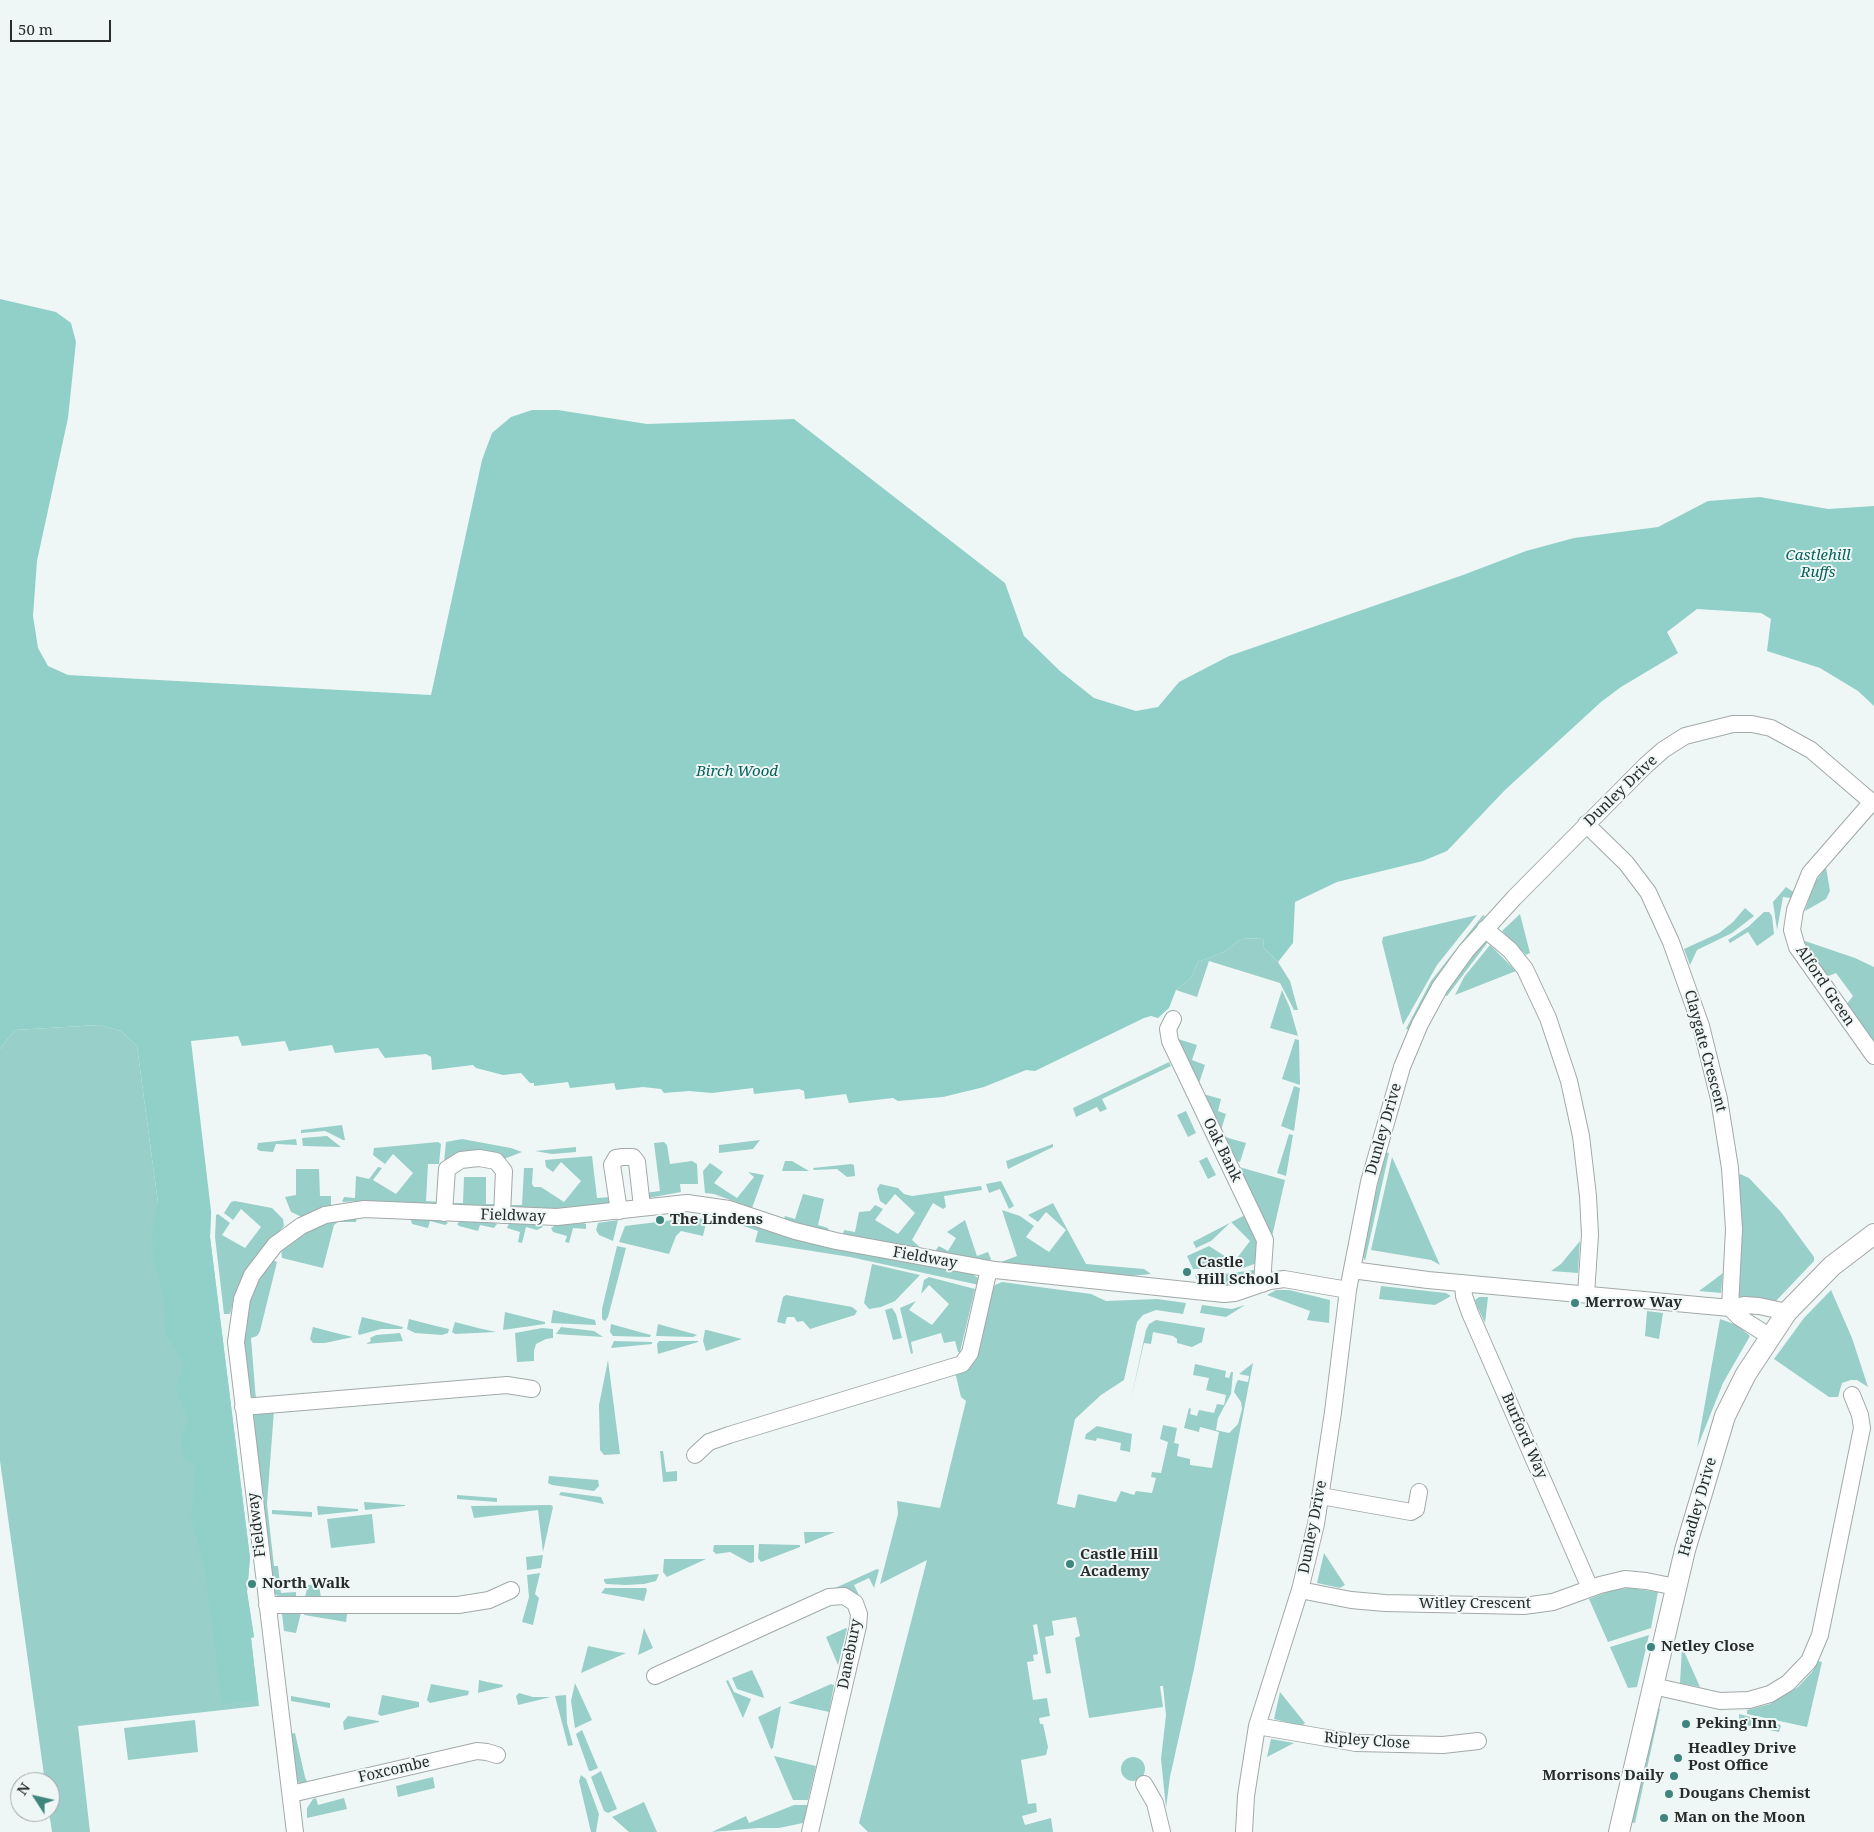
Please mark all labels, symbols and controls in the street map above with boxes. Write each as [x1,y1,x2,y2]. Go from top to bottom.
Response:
scale bar [12,10,114,42]
text: 50 m [18,19,53,39]
park label: Castlehill Ruffs [1785,547,1851,582]
street label: Dunley Drive [1581,752,1661,830]
park label: Birch Wood [696,763,778,781]
street label: Alford Green [1792,942,1858,1030]
street label: Claygate Crescent [1680,988,1730,1114]
street label: Dunley Drive [1362,1081,1406,1177]
street label: Oak Bank [1199,1115,1245,1185]
street label: Fieldway [480,1206,546,1226]
place label: The Lindens [670,1211,763,1229]
marker: The Lindens [654,1214,666,1226]
street label: Fieldway [891,1243,959,1273]
place label: Castle Hill School [1197,1254,1279,1289]
marker: Castle Hill School [1181,1266,1193,1278]
place label: Merrow Way [1585,1294,1682,1312]
marker: Merrow Way [1569,1297,1581,1309]
street label: Burford Way [1497,1390,1551,1482]
street label: Headley Drive [1675,1455,1721,1559]
street label: Dunley Drive [1295,1479,1331,1575]
street label: Fieldway [244,1492,270,1558]
place label: Castle Hill Academy [1080,1546,1158,1581]
marker: Castle Hill Academy [1064,1558,1076,1570]
place label: North Walk [262,1575,350,1593]
marker: North Walk [246,1578,258,1590]
street label: Witley Crescent [1419,1595,1531,1613]
street label: Danebury [834,1617,866,1691]
place label: Netley Close [1661,1638,1754,1656]
marker: Netley Close [1645,1641,1657,1653]
place label: Peking Inn [1696,1715,1777,1733]
marker: Peking Inn [1680,1718,1692,1730]
street label: Ripley Close [1323,1729,1411,1753]
place label: Headley Drive Post Office [1688,1740,1796,1775]
marker: Headley Drive Post Office [1672,1752,1684,1764]
street label: Foxcombe [356,1753,432,1787]
place label: Morrisons Daily [1542,1767,1664,1785]
marker: Morrisons Daily [1668,1770,1680,1782]
north arrow [10,1772,60,1822]
text: N [12,1779,34,1799]
place label: Dougans Chemist [1679,1785,1810,1803]
marker: Dougans Chemist [1663,1788,1675,1800]
place label: Man on the Moon [1674,1809,1806,1827]
marker: Man on the Moon [1658,1812,1670,1824]

